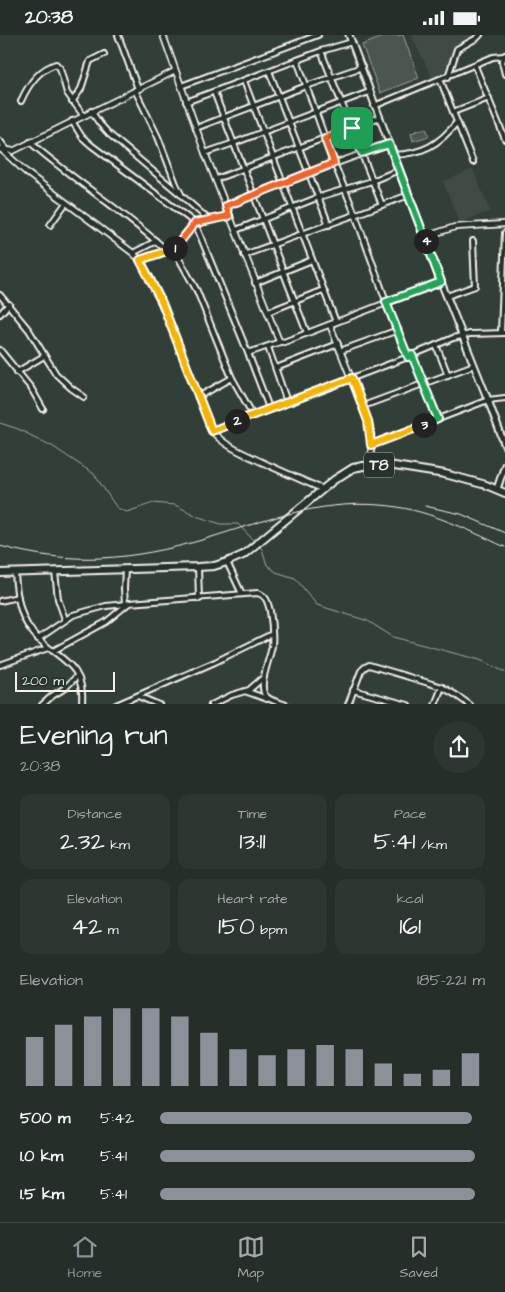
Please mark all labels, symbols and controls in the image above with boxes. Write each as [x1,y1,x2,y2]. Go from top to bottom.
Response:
text: 20:38 [25,4,73,31]
pin [331,107,373,149]
icon: arrive [338,114,366,142]
pin: 4 [414,229,438,253]
text: 4 [422,231,431,251]
pin: 1 [162,235,188,261]
text: 1 [175,238,176,258]
pin: 2 [224,409,250,433]
text: 2 [233,411,242,431]
pin: 3 [412,413,436,437]
text: 3 [421,415,428,435]
road number: T8 [364,453,394,477]
scale bar [15,669,115,693]
text: 200 m [22,671,64,691]
text: Evening run [20,716,168,755]
button: share [433,721,485,773]
text: 20:38 [20,755,60,777]
text: Distance [68,804,122,824]
text: Time [238,804,267,824]
text: Pace [394,804,426,824]
text: 2.32 [60,824,105,859]
text: 13:11 [239,824,266,859]
text: 5:41 [373,824,415,859]
text: km [105,835,130,855]
text: /km [415,835,447,855]
text: Elevation [67,889,122,909]
text: Heart rate [217,889,288,909]
text: kcal [397,889,424,909]
text: 42 [71,909,102,944]
text: 150 [218,909,255,944]
text: 161 [399,909,421,944]
text: m [102,920,119,940]
text: bpm [255,920,287,940]
text: Elevation [20,969,83,991]
text: 185–221 m [417,969,485,991]
text: 500 m [20,1107,70,1129]
text: 5:42 [100,1107,134,1129]
text: 1.0 km [20,1145,63,1167]
text: 5:41 [100,1145,127,1167]
text: 1.5 km [20,1183,64,1205]
text: 5:41 [100,1183,127,1205]
tab: Home [67,1233,102,1283]
tab: Map [237,1233,265,1283]
tab: Saved [400,1233,438,1283]

